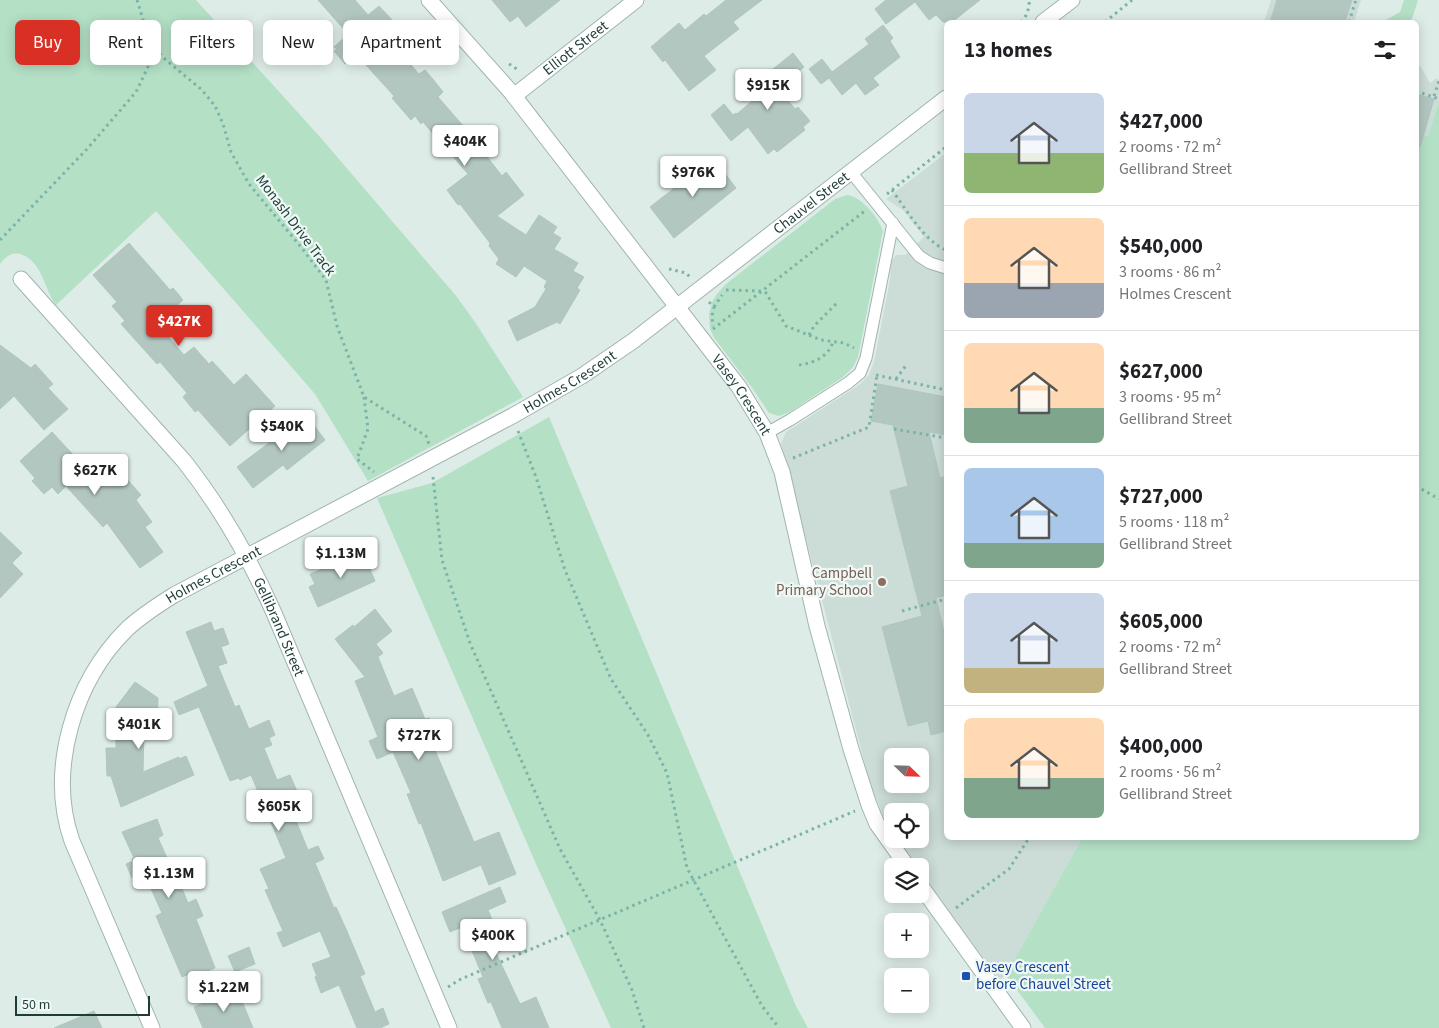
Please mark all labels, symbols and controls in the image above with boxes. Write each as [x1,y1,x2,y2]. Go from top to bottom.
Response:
street label: Elliott Street [539,16,613,80]
chip: Buy [15,20,80,65]
chip: Rent [90,20,161,65]
chip: Filters [171,20,253,65]
chip: New [263,20,333,65]
chip: Apartment [343,20,459,65]
text: 13 homes [964,35,1052,65]
icon: filters [1371,36,1399,64]
pin: $915K [733,68,803,111]
text: $915K [746,74,790,96]
text: $427,000 [1119,106,1203,136]
icon: home [1004,113,1064,173]
pin: $404K [430,124,500,167]
text: $404K [443,130,487,152]
text: 2 rooms · 72 m² [1119,136,1221,158]
pin: $976K [658,156,728,198]
text: Gellibrand Street [1119,158,1232,180]
text: $976K [671,161,715,183]
street label: Chauvel Street [769,167,854,239]
street label: Monash Drive Track [251,170,341,281]
text: $540,000 [1119,231,1203,261]
icon: home [1004,238,1064,298]
text: 3 rooms · 86 m² [1119,261,1221,283]
text: Holmes Crescent [1119,283,1232,305]
pin: $427K [144,304,214,347]
text: $427K [157,310,201,332]
street label: Holmes Crescent [519,346,620,419]
street label: Vasey Crescent [707,350,776,439]
text: $627,000 [1119,356,1203,386]
icon: home [1004,363,1064,423]
text: 3 rooms · 95 m² [1119,386,1221,408]
text: Gellibrand Street [1119,408,1232,430]
pin: $540K [247,410,317,452]
text: $540K [260,415,304,437]
pin: $627K [60,454,130,496]
text: $627K [73,459,117,481]
text: $727,000 [1119,481,1203,511]
icon: home [1004,488,1064,548]
text: 5 rooms · 118 m² [1119,511,1229,533]
text: Gellibrand Street [1119,533,1232,555]
pin: $1.13M [300,536,382,579]
street label: Holmes Crescent [162,541,265,609]
text: $1.13M [316,542,366,564]
place label: Campbell Primary School [776,563,872,601]
street label: Gellibrand Street [248,574,309,680]
marker: Campbell Primary School [876,576,888,588]
text: $605,000 [1119,606,1203,636]
icon: home [1004,613,1064,673]
text: 2 rooms · 72 m² [1119,636,1221,658]
text: Gellibrand Street [1119,658,1232,680]
pin: $401K [104,708,174,750]
text: $401K [117,713,161,735]
pin: $727K [384,718,454,761]
text: $727K [397,724,441,746]
text: $400,000 [1119,731,1203,761]
icon: home [1004,738,1064,798]
north arrow [884,748,929,792]
map controls [884,748,929,1013]
text: 2 rooms · 56 m² [1119,761,1221,783]
text: Gellibrand Street [1119,783,1232,805]
pin: $605K [244,790,314,832]
text: $605K [257,795,301,817]
button: locate [884,803,929,848]
pin: $1.13M [128,856,210,899]
button: layers [884,858,929,903]
text: $1.13M [144,862,194,884]
button: + [884,913,929,958]
pin: $400K [458,918,528,961]
text: $400K [471,924,515,946]
place label: Vasey Crescent before Chauvel Street [976,957,1111,995]
button: − [884,968,929,1013]
pin: $1.22M [183,970,265,1013]
marker: Vasey Crescent before Chauvel Street [960,970,972,982]
text: $1.22M [199,976,249,998]
scale bar [15,993,150,1016]
text: 50 m [22,995,50,1015]

